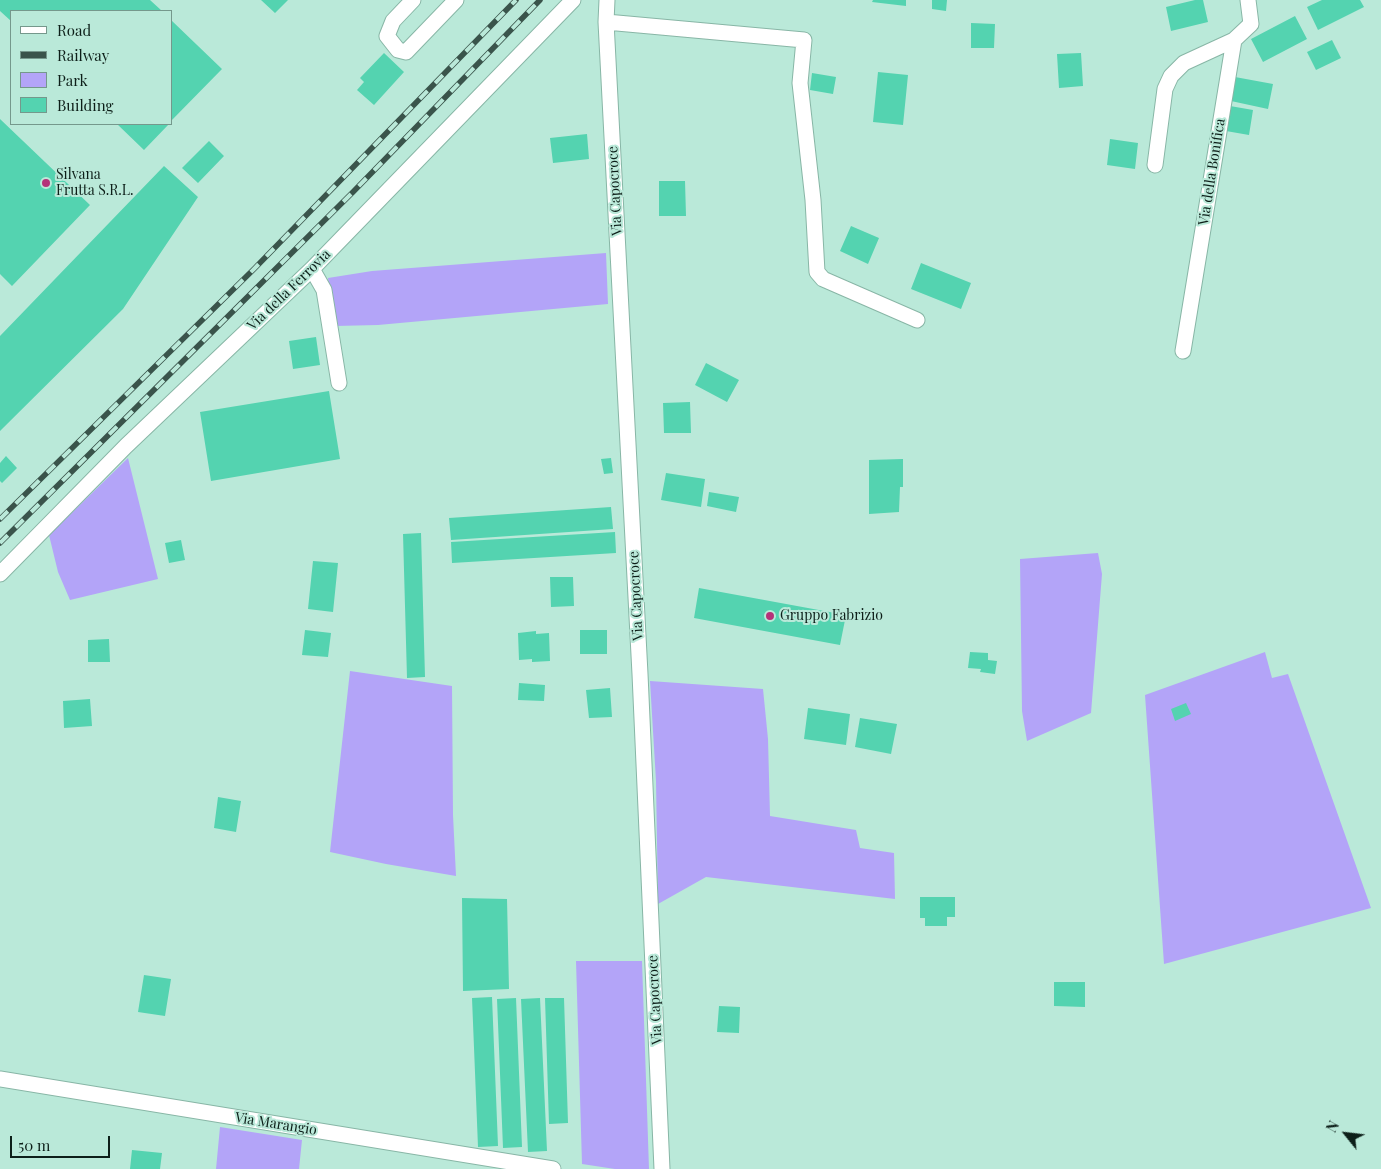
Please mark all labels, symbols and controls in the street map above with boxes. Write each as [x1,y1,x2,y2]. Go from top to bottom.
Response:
legend [10,10,172,125]
text: Road [57,20,91,40]
text: Railway [57,45,109,65]
text: Park [57,70,88,90]
text: Building [57,95,113,115]
street label: Via della Bonifica [1195,117,1229,227]
street label: Via Capocroce [604,146,626,236]
place label: Silvana Frutta S.R.L. [56,167,134,200]
marker: Silvana Frutta S.R.L. [40,177,52,189]
street label: Via della Ferrovia [244,246,334,334]
street label: Via Capocroce [625,551,647,641]
place label: Gruppo Fabrizio [780,608,883,624]
marker: Gruppo Fabrizio [764,610,776,622]
street label: Via Capocroce [644,955,666,1045]
street label: Via Marangio [234,1109,318,1139]
north arrow [1321,1109,1371,1159]
text: N [1322,1117,1343,1136]
scale bar [12,1126,112,1158]
text: 50 m [18,1135,50,1155]

